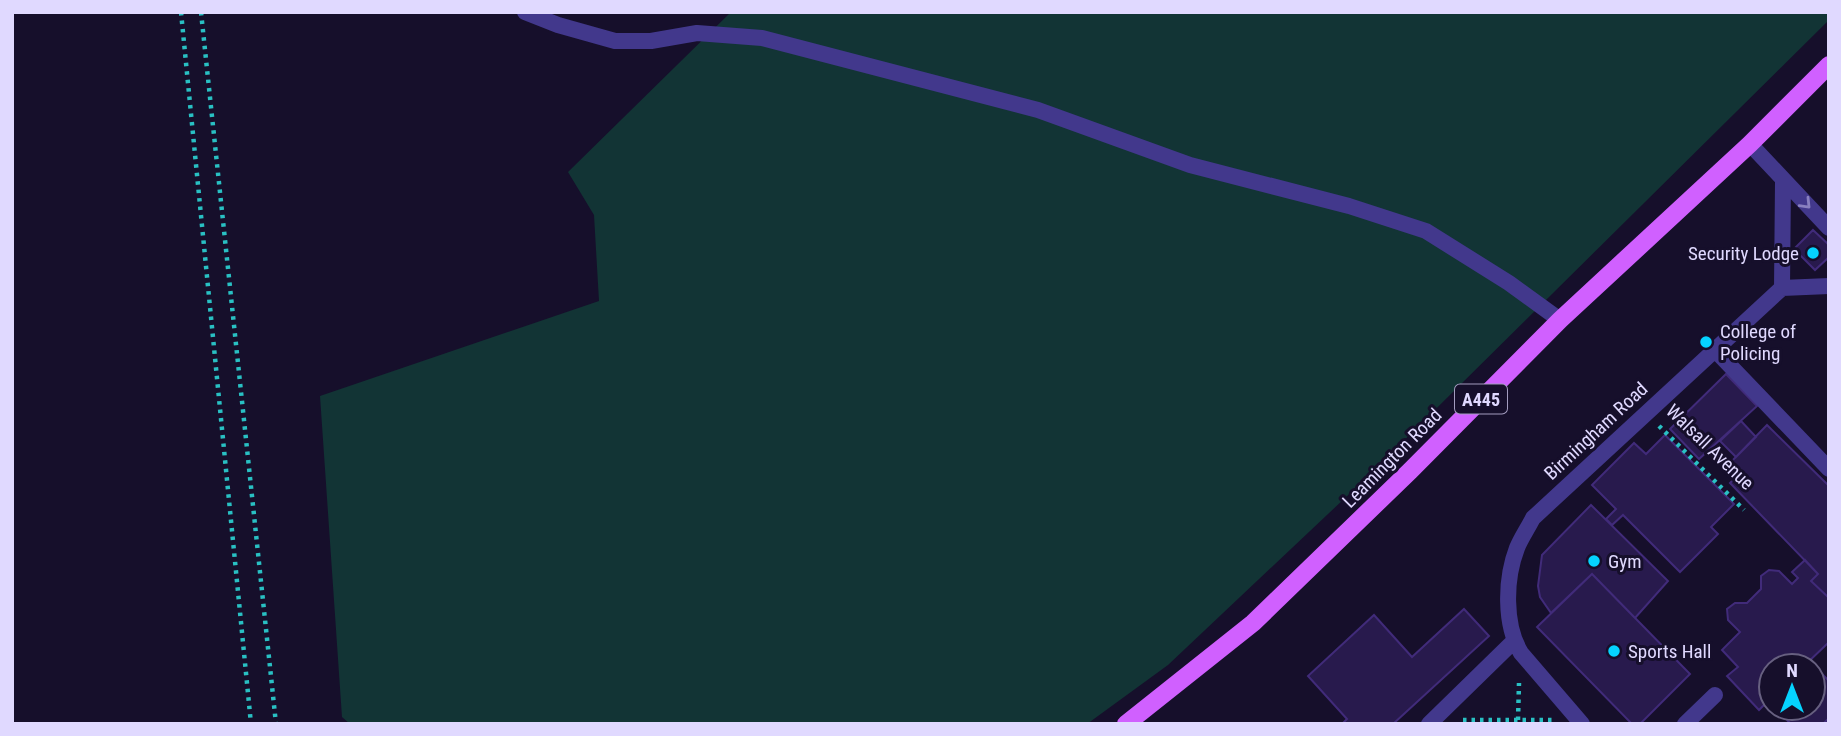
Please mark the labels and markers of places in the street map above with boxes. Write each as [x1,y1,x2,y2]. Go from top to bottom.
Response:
place label: Security Lodge [1688,242,1799,265]
marker: Security Lodge [1805,245,1821,261]
place label: College of Policing [1720,320,1796,365]
marker: College of Policing [1698,334,1714,350]
place label: Gym [1608,550,1641,573]
marker: Gym [1586,553,1602,569]
place label: Sports Hall [1628,640,1711,663]
marker: Sports Hall [1606,643,1622,659]

